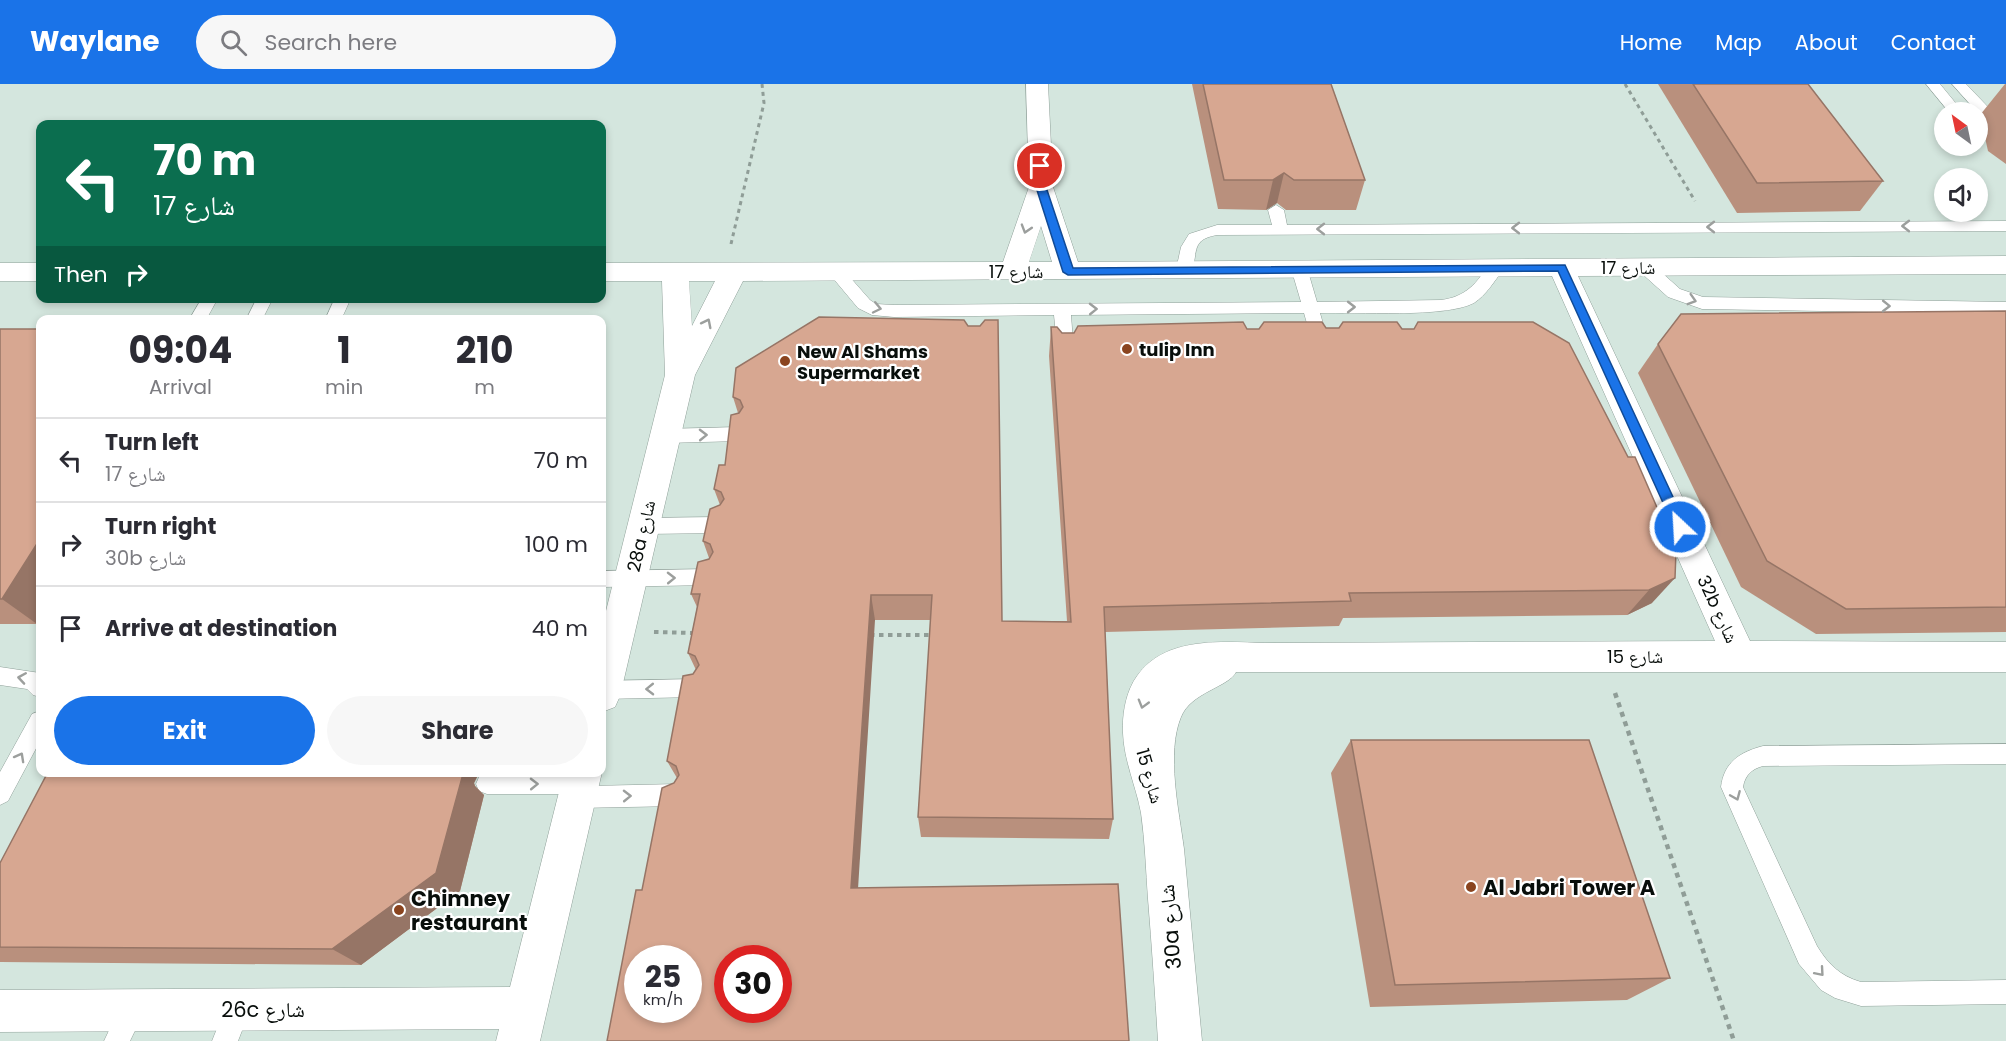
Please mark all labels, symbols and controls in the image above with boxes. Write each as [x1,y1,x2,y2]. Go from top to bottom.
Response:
search box [196,15,616,69]
text: Waylane [30,22,160,61]
icon: search [217,26,250,59]
text: Search here [265,27,397,58]
text: Home [1620,28,1682,57]
text: Map [1715,28,1762,57]
text: About [1795,28,1858,57]
text: Contact [1891,28,1976,57]
north arrow [1934,102,1988,156]
map controls [1934,102,1988,222]
text: 70 m [153,131,256,190]
pin [1014,140,1065,191]
icon: left [54,144,132,222]
icon: arrive [1023,149,1056,182]
button: sound [1934,168,1988,222]
text: شارع 17 [153,187,235,224]
one-way arrow [1901,220,1910,232]
one-way arrow [1706,221,1715,234]
one-way arrow [1511,222,1520,234]
one-way arrow [1021,223,1033,234]
one-way arrow [1316,223,1325,235]
street label: شارع 17 [1601,255,1655,280]
icon: right [120,258,153,291]
text: Then [54,259,108,290]
street label: شارع 17 [989,259,1043,284]
one-way arrow [1686,293,1697,305]
one-way arrow [1882,300,1891,313]
one-way arrow [872,301,882,314]
one-way arrow [1346,301,1355,313]
one-way arrow [1088,303,1097,315]
one-way arrow [700,319,711,330]
text: 09:04 [129,325,232,376]
text: 1 [337,325,351,376]
text: 210 [456,325,513,376]
place label: tulip Inn [1139,337,1215,362]
place label: New Al Shams Supermarket [797,339,928,385]
marker: tulip Inn [1120,342,1134,356]
marker: New Al Shams Supermarket [778,354,792,368]
text: Arrival [149,373,212,401]
text: min [325,373,363,401]
text: m [474,373,495,401]
text: Turn left [105,427,199,458]
one-way arrow [698,429,707,441]
icon: left [54,444,87,477]
text: 70 m [534,445,588,476]
text: شارع 17 [105,460,166,488]
position arrow [1648,495,1712,559]
street label: 28a شارع [621,498,661,574]
text: Turn right [105,511,216,542]
icon: right [54,528,87,561]
text: 100 m [525,529,588,560]
text: 30b شارع [105,544,186,572]
one-way arrow [666,571,675,584]
street label: 32b شارع [1691,571,1745,647]
icon: arrive [54,612,87,645]
text: Arrive at destination [105,613,337,644]
text: 40 m [532,613,588,644]
street label: شارع 15 [1607,644,1663,669]
one-way arrow [17,672,27,684]
one-way arrow [645,683,654,695]
button: Exit [54,696,315,765]
button: Share [327,696,588,765]
one-way arrow [1138,698,1150,709]
street label: شارع 15 [1130,746,1170,806]
one-way arrow [13,753,24,764]
one-way arrow [529,777,538,790]
one-way arrow [623,790,632,802]
one-way arrow [1729,790,1741,801]
place label: Al Jabri Tower A [1483,873,1656,902]
marker: Al Jabri Tower A [1464,880,1478,894]
street label: 30a شارع [1152,883,1188,971]
place label: Chimney restaurant [411,884,528,937]
marker: Chimney restaurant [392,903,406,917]
speed limit sign: 30 [714,945,792,1023]
text: 25 [645,955,681,998]
one-way arrow [1812,965,1823,976]
text: km/h [643,989,683,1010]
street label: 26c شارع [221,995,305,1024]

